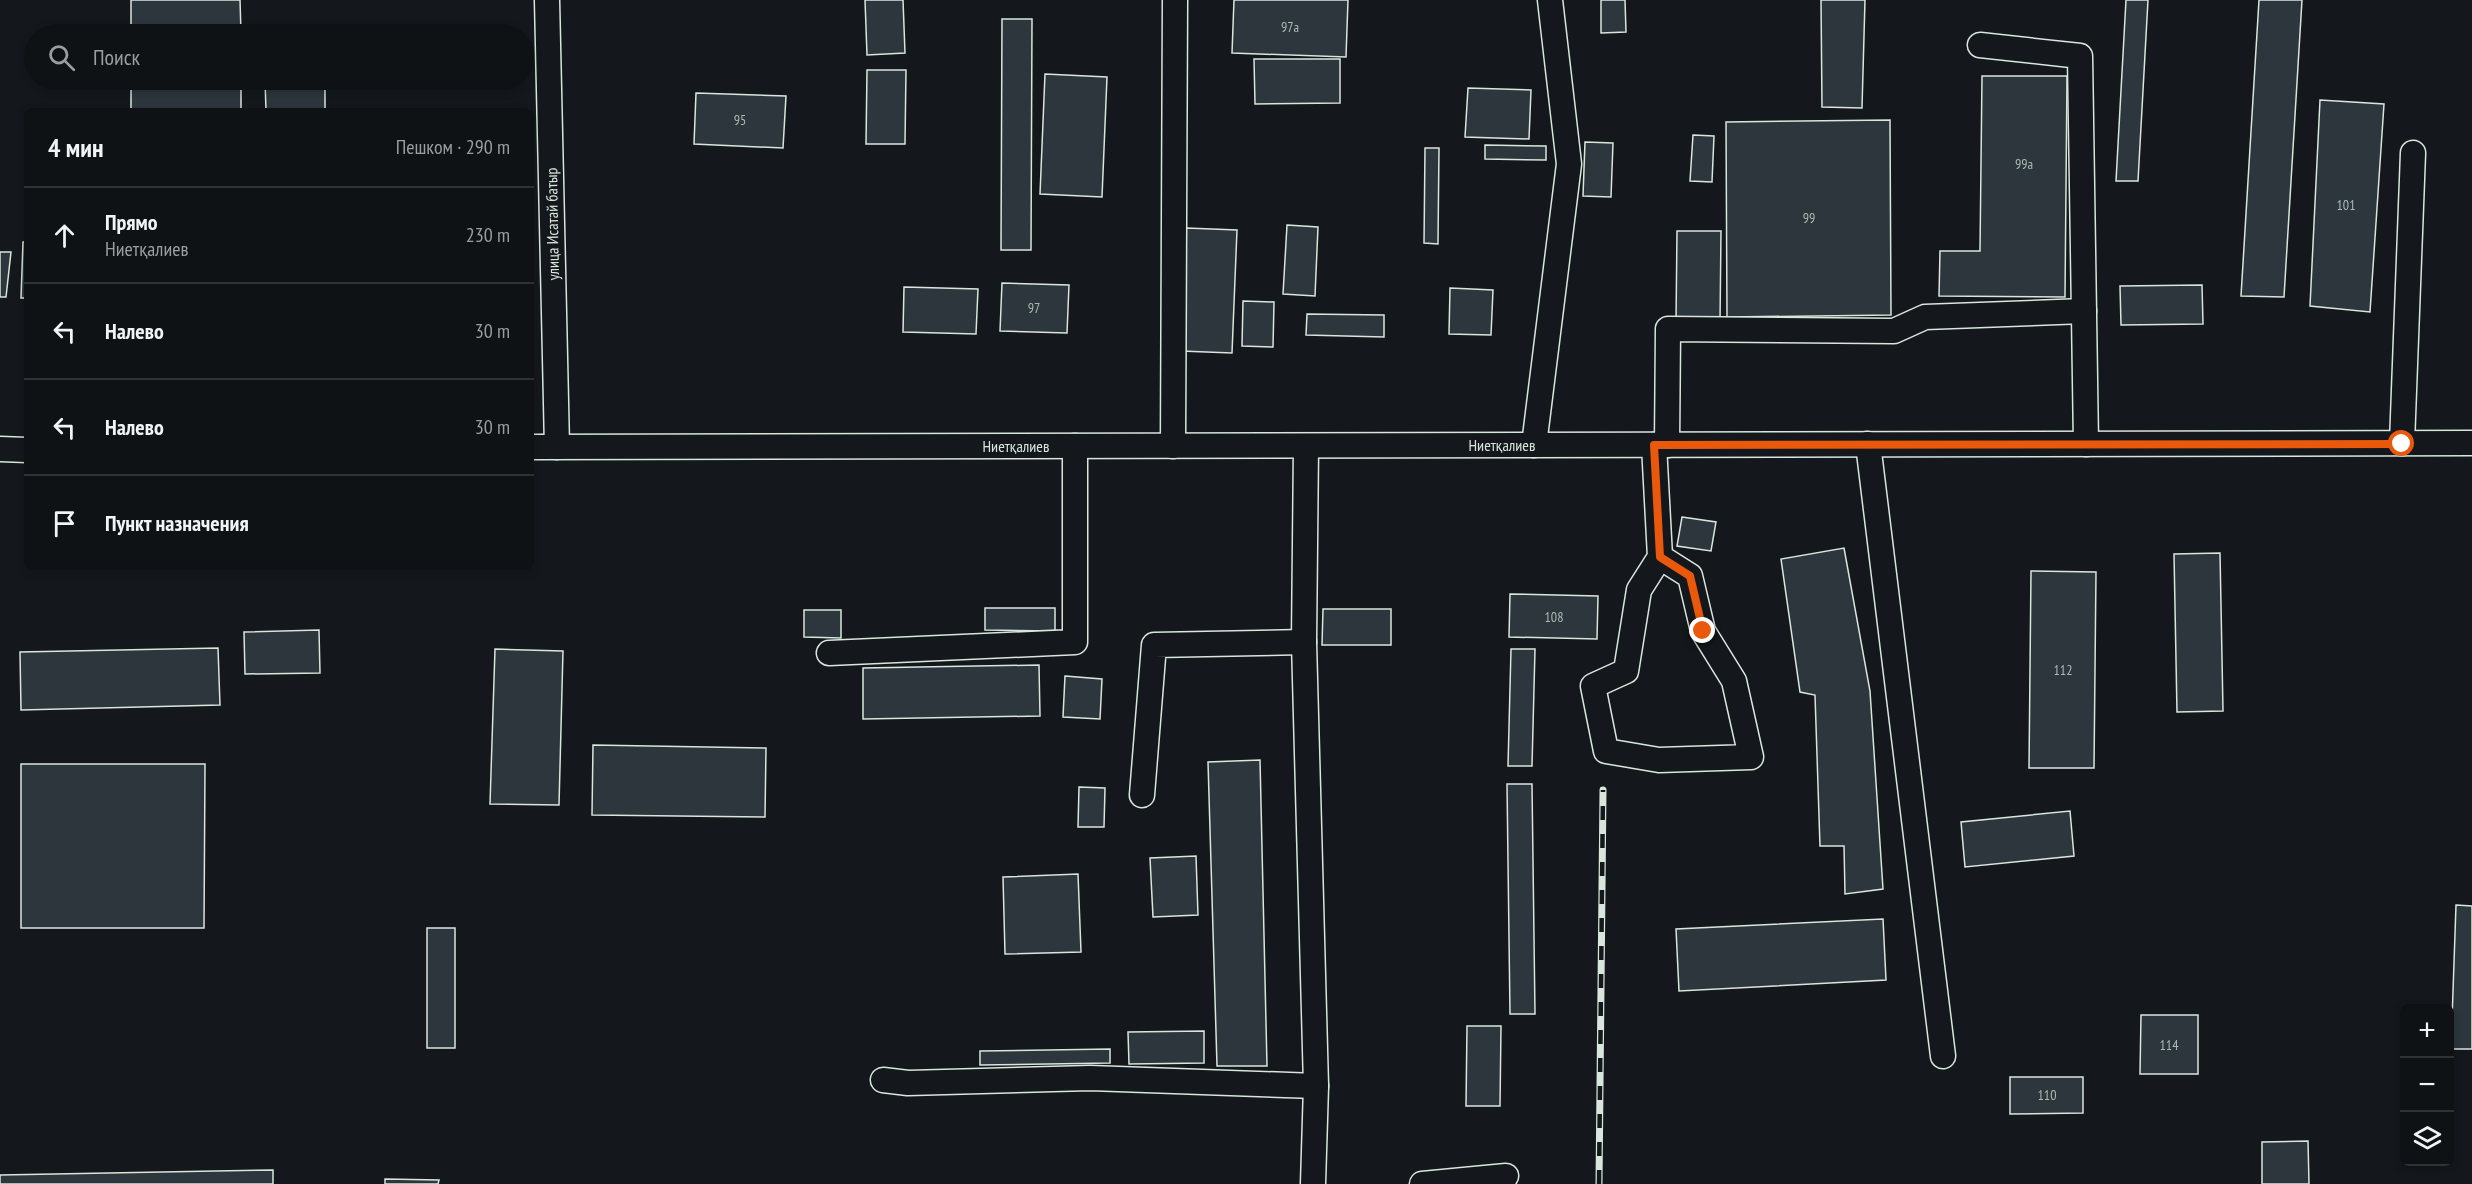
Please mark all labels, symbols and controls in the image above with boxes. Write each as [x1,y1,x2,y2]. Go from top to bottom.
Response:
house number: 97а [1281,18,1299,36]
search box [24,24,534,90]
icon: search [45,41,78,74]
text: Поиск [93,43,140,71]
house number: 95 [734,111,746,129]
text: 4 мин [48,131,103,164]
text: Пешком · 290 m [396,134,510,160]
house number: 99а [2015,155,2033,173]
street label: улица Исатай батыр [541,167,563,281]
house number: 101 [2337,196,2355,214]
text: Прямо [105,208,158,236]
house number: 99 [1803,209,1815,227]
icon: ahead [48,219,81,252]
text: 230 m [466,222,510,248]
text: Ниетқалиев [105,236,189,262]
house number: 97 [1028,299,1040,317]
icon: left [48,315,81,348]
text: Налево [105,317,164,345]
text: 30 m [475,318,510,344]
icon: left [48,411,81,444]
text: Налево [105,413,164,441]
text: 30 m [475,414,510,440]
route start [2388,430,2414,456]
street label: Ниетқалиев [1469,435,1535,455]
street label: Ниетқалиев [983,436,1049,456]
icon: arrive [48,507,81,540]
text: Пункт назначения [105,509,249,537]
house number: 108 [1545,608,1563,626]
route end [1689,617,1715,643]
house number: 112 [2054,661,2072,679]
map controls [2400,1004,2454,1166]
button: + [2400,1004,2454,1058]
house number: 114 [2160,1036,2179,1054]
button: − [2400,1058,2454,1112]
house number: 110 [2038,1086,2056,1104]
button: layers [2400,1112,2454,1166]

